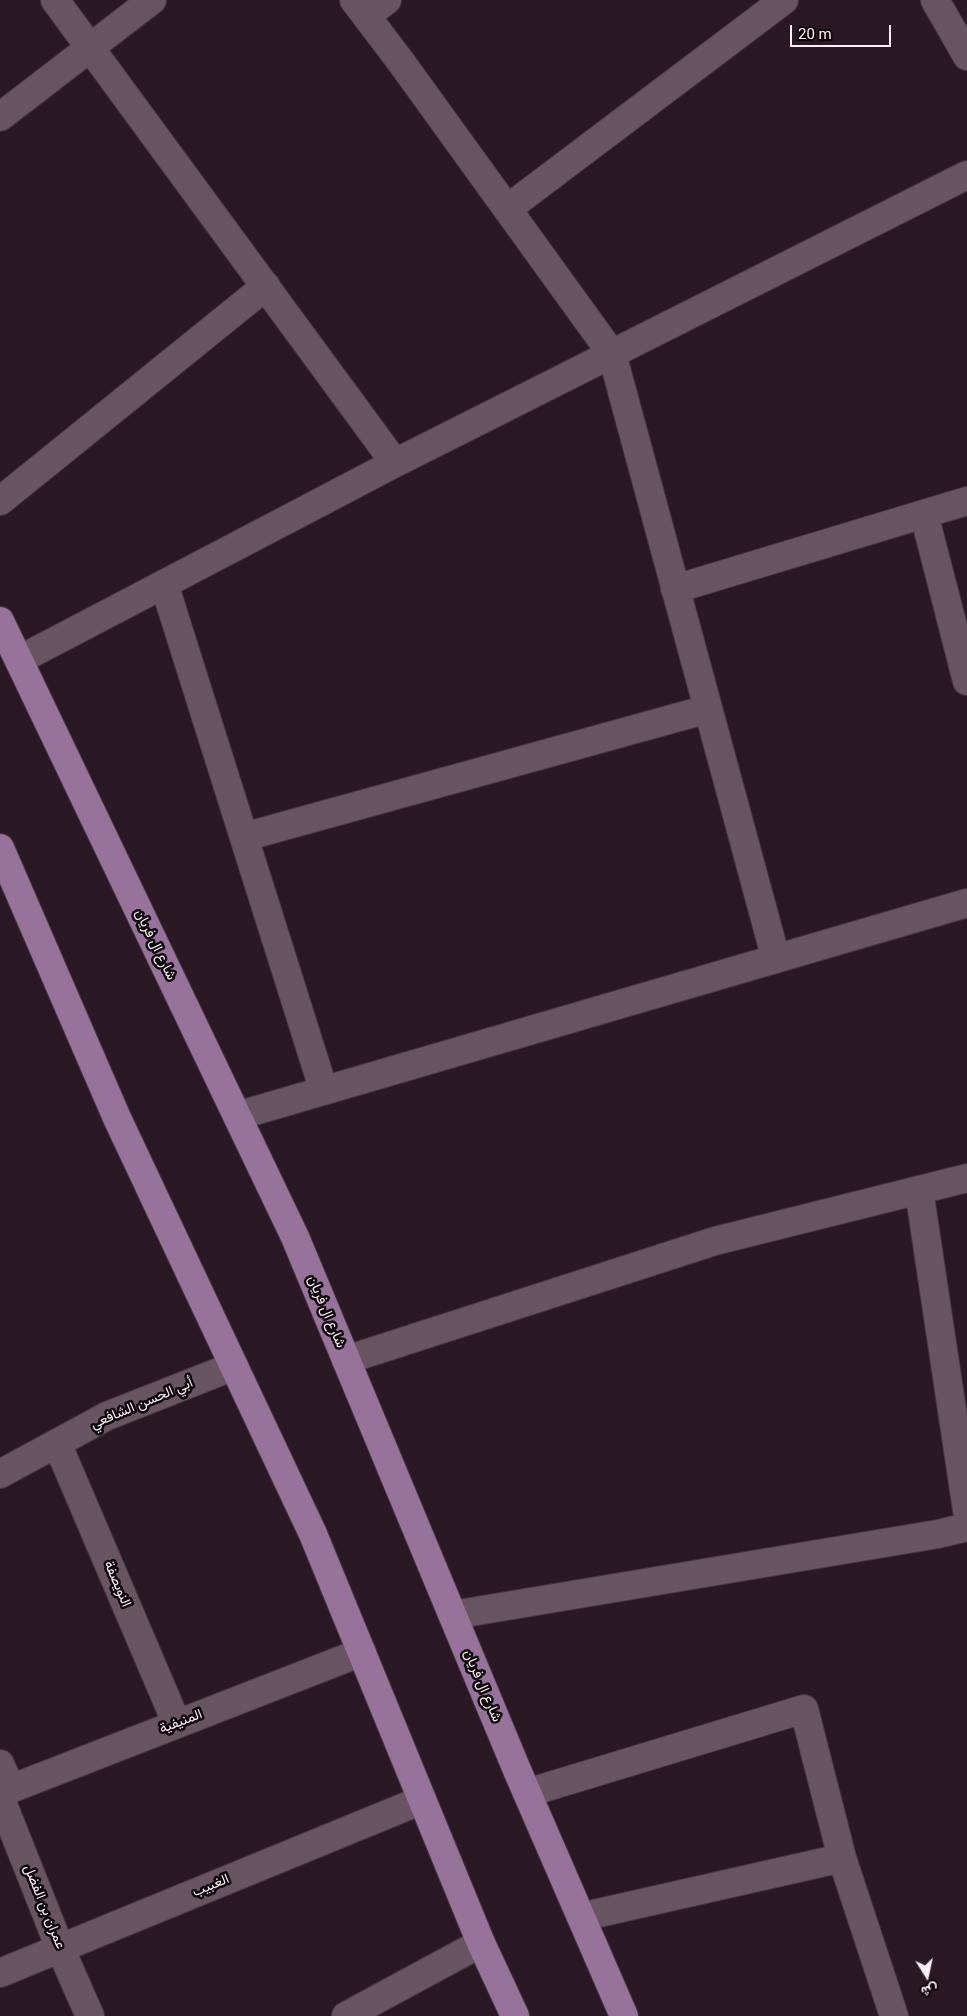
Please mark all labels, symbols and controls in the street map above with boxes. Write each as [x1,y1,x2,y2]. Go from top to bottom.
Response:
scale bar [792,15,893,47]
text: 20 m [798,25,832,43]
street label: شارع ال فريان [131,907,179,983]
street label: شارع ال فريان [303,1273,349,1351]
street label: أبي الحسن الشافعي [88,1375,196,1433]
street label: النويصفة [100,1558,134,1610]
street label: شارع ال فريان [459,1647,505,1725]
street label: المنيفية [157,1706,205,1738]
street label: عمران بن الفضل [19,1862,69,1952]
street label: الغبيب [190,1871,232,1901]
north arrow [902,1951,952,2001]
text: ش [920,1981,939,2000]

